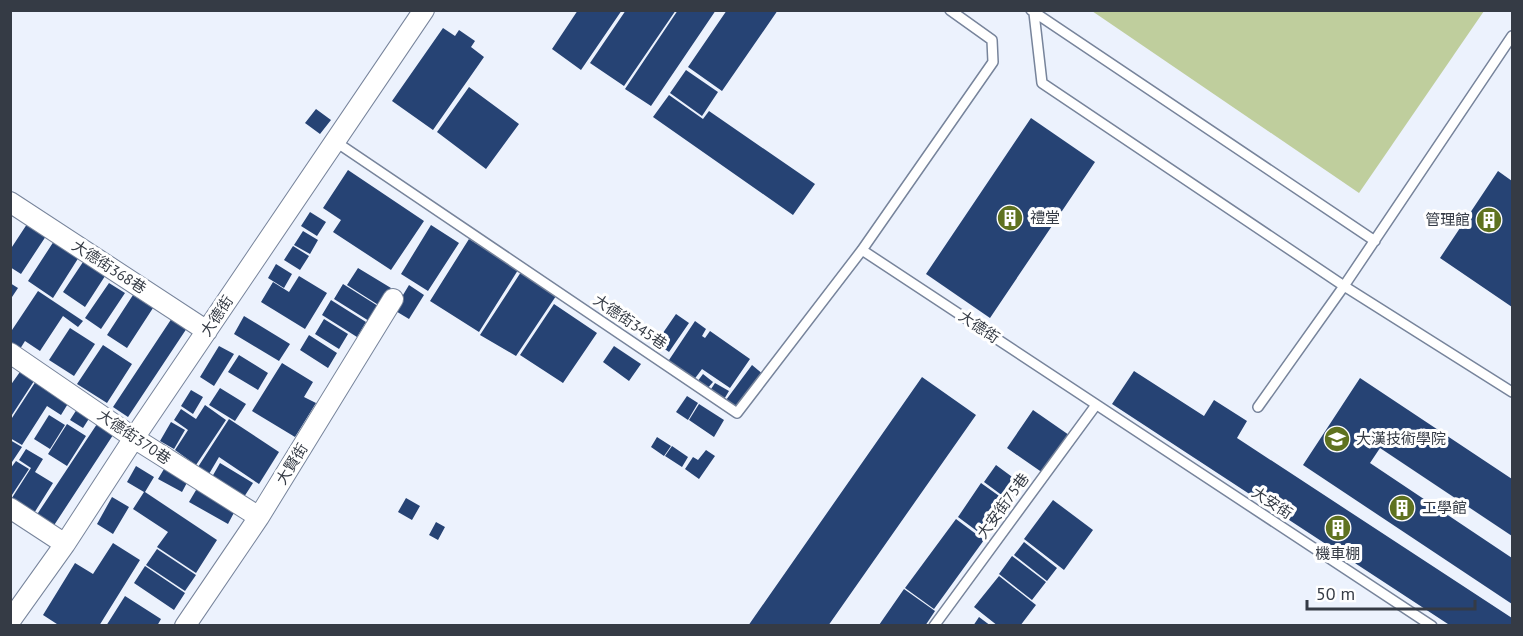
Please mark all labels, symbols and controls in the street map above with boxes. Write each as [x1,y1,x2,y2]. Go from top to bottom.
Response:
building icon: 禮堂 [995,203,1025,233]
building icon: 管理館 [1474,205,1504,235]
place label: 禮堂 [1030,208,1060,227]
place label: 管理館 [1425,210,1470,229]
street label: 大德街368巷 [69,236,150,298]
street label: 大德街345巷 [590,290,671,353]
street label: 大德街 [196,292,237,340]
street label: 大德街 [955,306,1003,347]
street label: 大德街370巷 [94,405,175,468]
school or university icon: 大漢技術學院 [1322,424,1352,454]
place label: 大漢技術學院 [1356,429,1446,448]
street label: 大賢街 [272,440,312,488]
street label: 大安街75巷 [972,469,1033,542]
street label: 大安街 [1248,482,1296,523]
building icon: 工學館 [1387,493,1417,523]
place label: 工學館 [1422,498,1467,517]
building icon: 機車棚 [1323,513,1353,543]
place label: 機車棚 [1315,544,1361,563]
scale bar [1307,573,1475,611]
text: 50 m [1316,582,1355,605]

